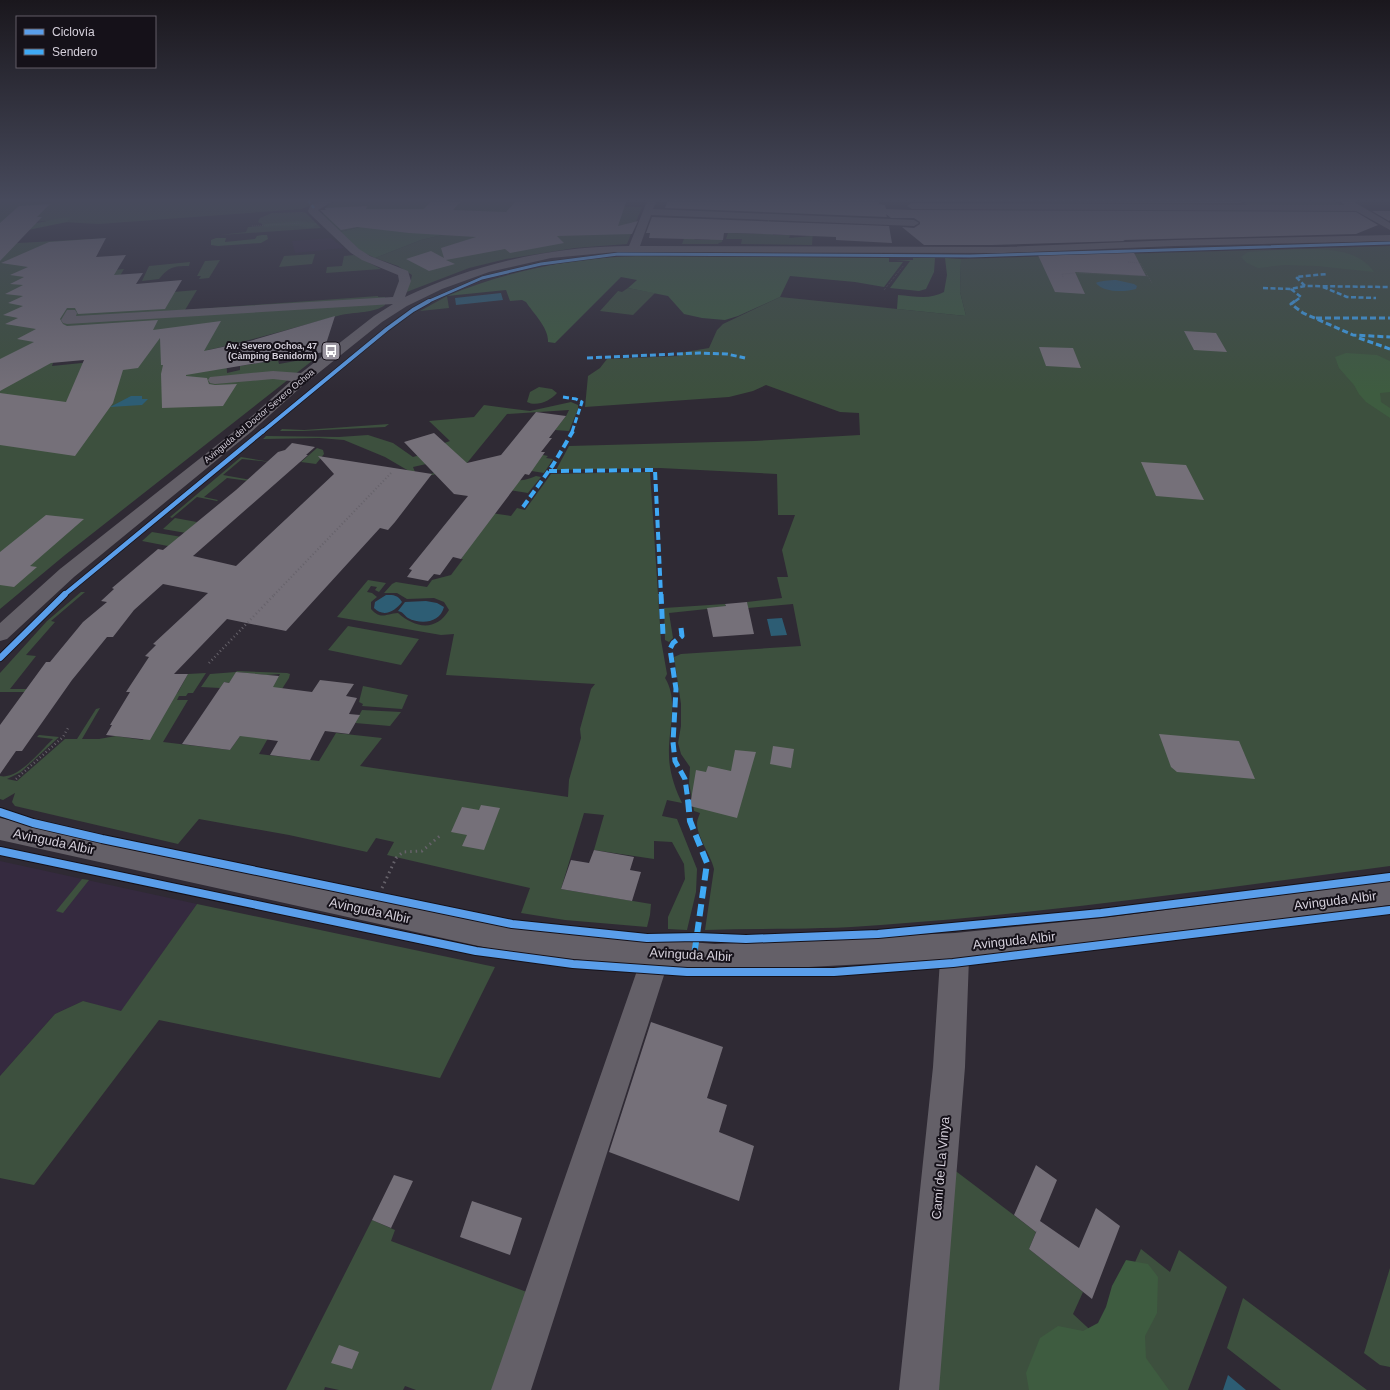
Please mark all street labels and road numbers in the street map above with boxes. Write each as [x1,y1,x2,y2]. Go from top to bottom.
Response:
street label: Avinguda del Doctor Severo Ochoa [202,367,316,465]
street label: Avinguda Albir [12,826,97,858]
street label: Avinguda Albir [1293,888,1378,913]
street label: Avinguda Albir [328,895,413,927]
street label: Avinguda Albir [972,929,1057,952]
street label: Avinguda Albir [649,945,733,964]
street label: Camí de La Vinya [929,1115,953,1220]

